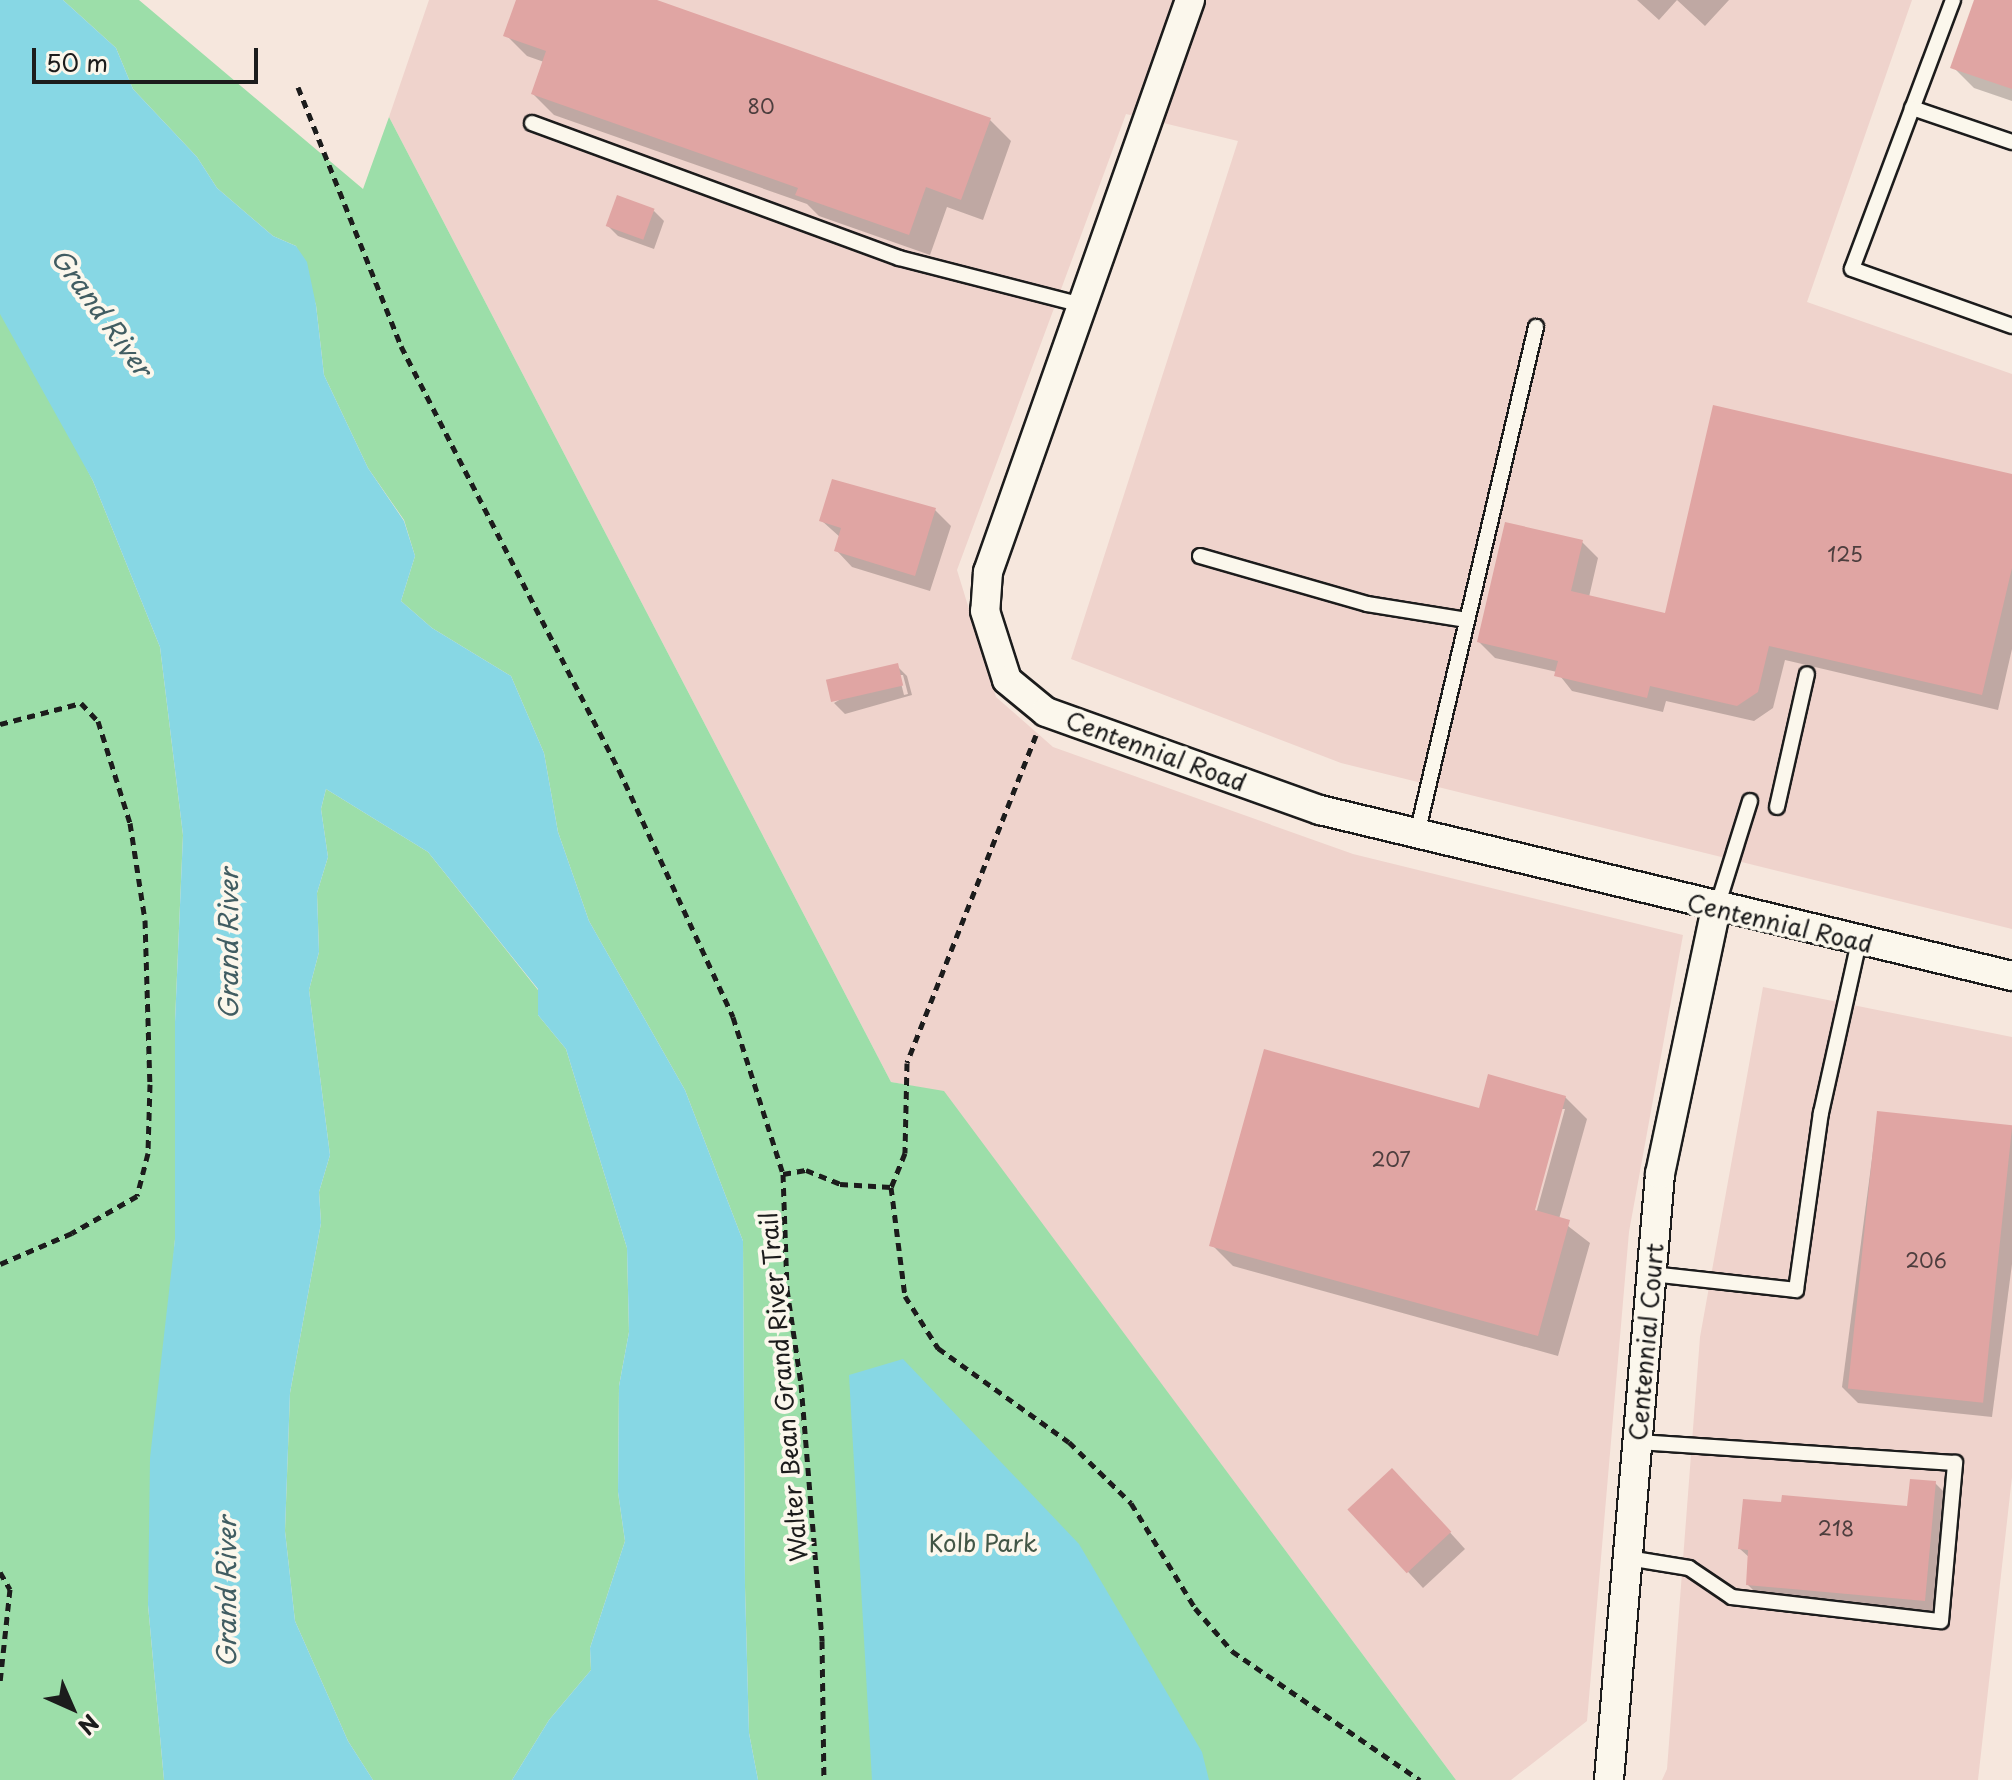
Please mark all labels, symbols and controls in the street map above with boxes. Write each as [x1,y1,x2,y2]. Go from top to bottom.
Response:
scale bar [36,32,262,82]
text: 50 m [46,44,108,80]
house number: 80 [747,94,775,118]
water label: Grand River [45,241,159,383]
house number: 125 [1827,542,1863,566]
street label: Centennial Road [1062,705,1250,797]
water label: Grand River [212,868,244,1020]
street label: Centennial Road [1684,888,1876,958]
house number: 207 [1371,1147,1411,1171]
street label: Walter Bean Grand River Trail [753,1208,813,1566]
street label: Centennial Court [1623,1242,1669,1442]
house number: 206 [1905,1248,1947,1272]
water label: Grand River [210,1516,242,1668]
house number: 218 [1818,1516,1854,1540]
park label: Kolb Park [928,1529,1038,1557]
north arrow [32,1668,112,1748]
text: N [71,1707,107,1743]

